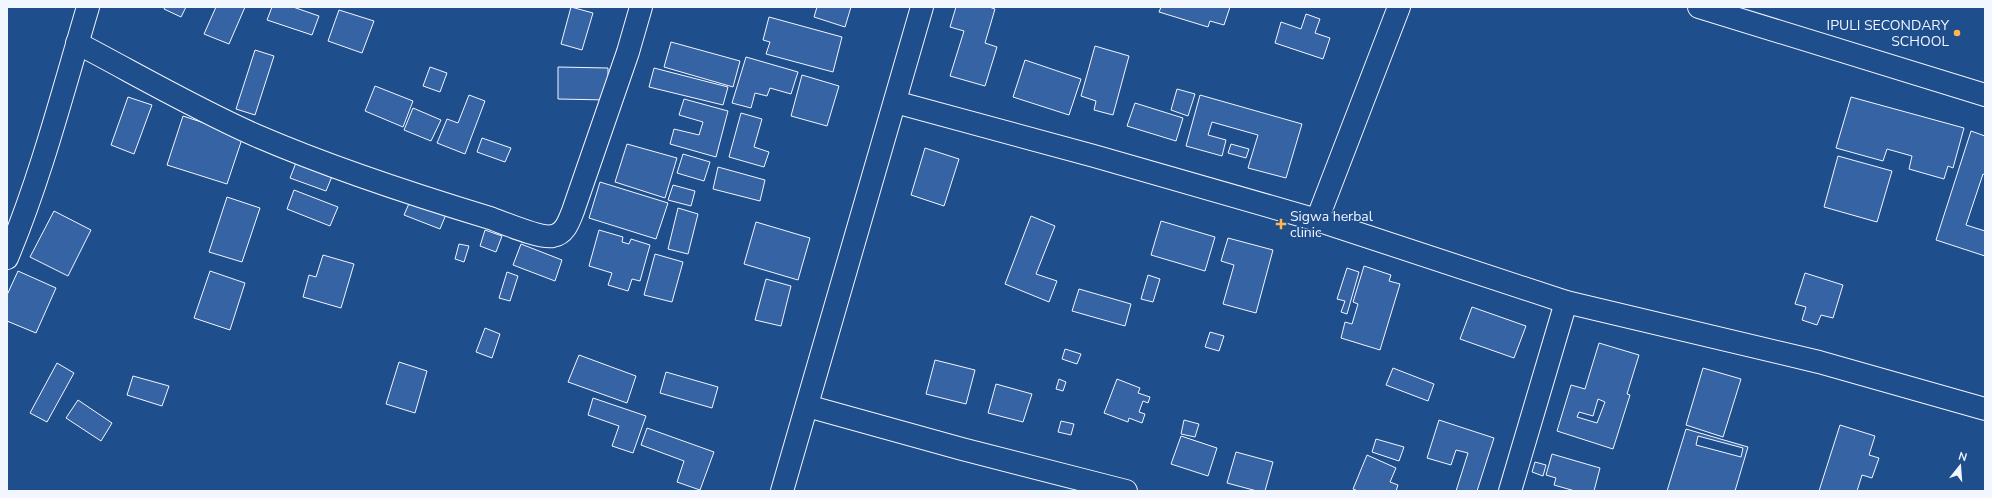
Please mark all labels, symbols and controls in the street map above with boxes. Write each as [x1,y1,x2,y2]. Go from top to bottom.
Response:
place label: IPULI SECONDARY SCHOOL [1827,16,1950,51]
marker: IPULI SECONDARY SCHOOL [1952,28,1962,38]
place label: Sigwa herbal clinic [1290,207,1374,242]
marker: Sigwa herbal clinic [1275,218,1287,230]
north arrow [1940,446,1980,486]
text: N [1957,449,1969,465]

